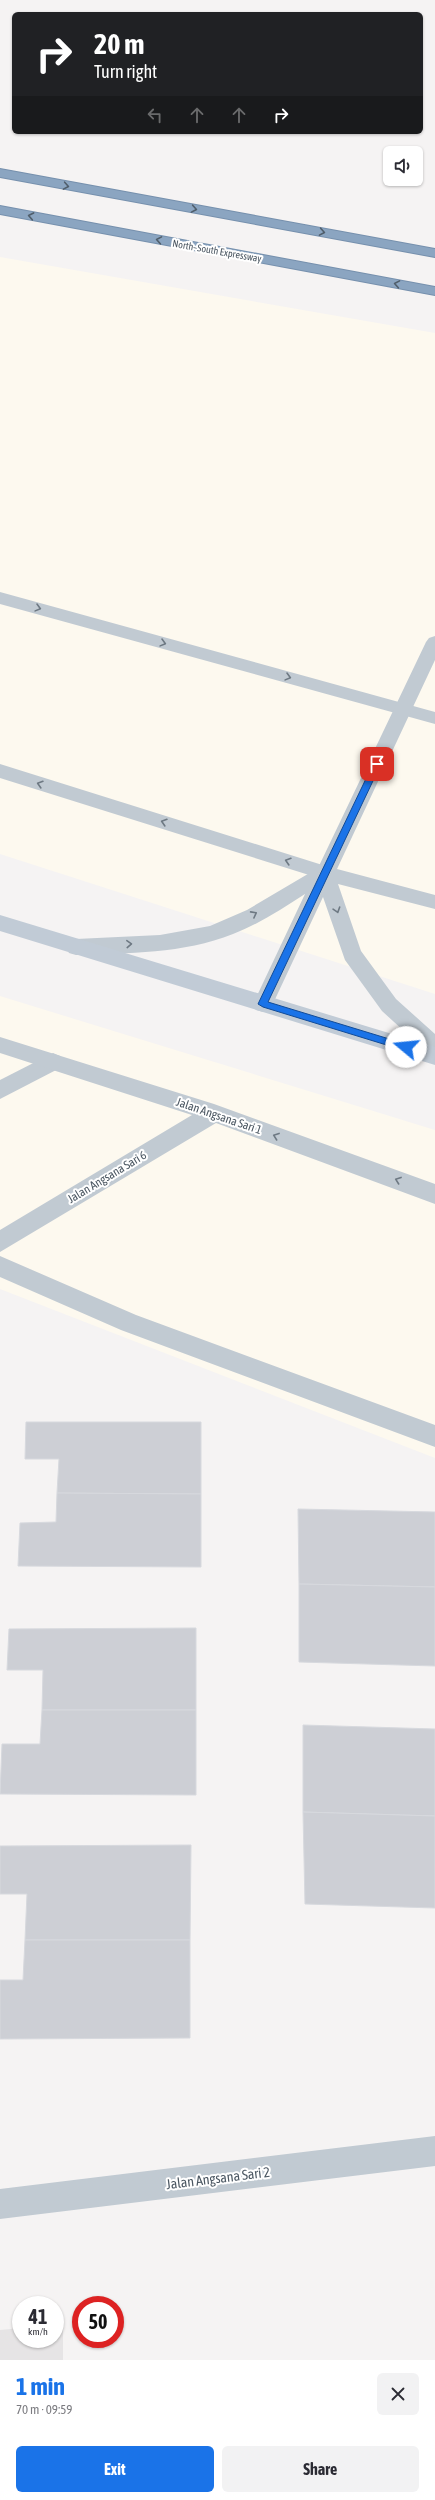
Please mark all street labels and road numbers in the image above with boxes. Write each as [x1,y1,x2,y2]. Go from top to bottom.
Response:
street label: North–South Expressway [172,238,262,264]
street label: Jalan Angsana Sari 1 [174,1095,264,1137]
street label: Jalan Angsana Sari 6 [65,1148,149,1206]
street label: Jalan Angsana Sari 2 [165,2164,271,2192]

